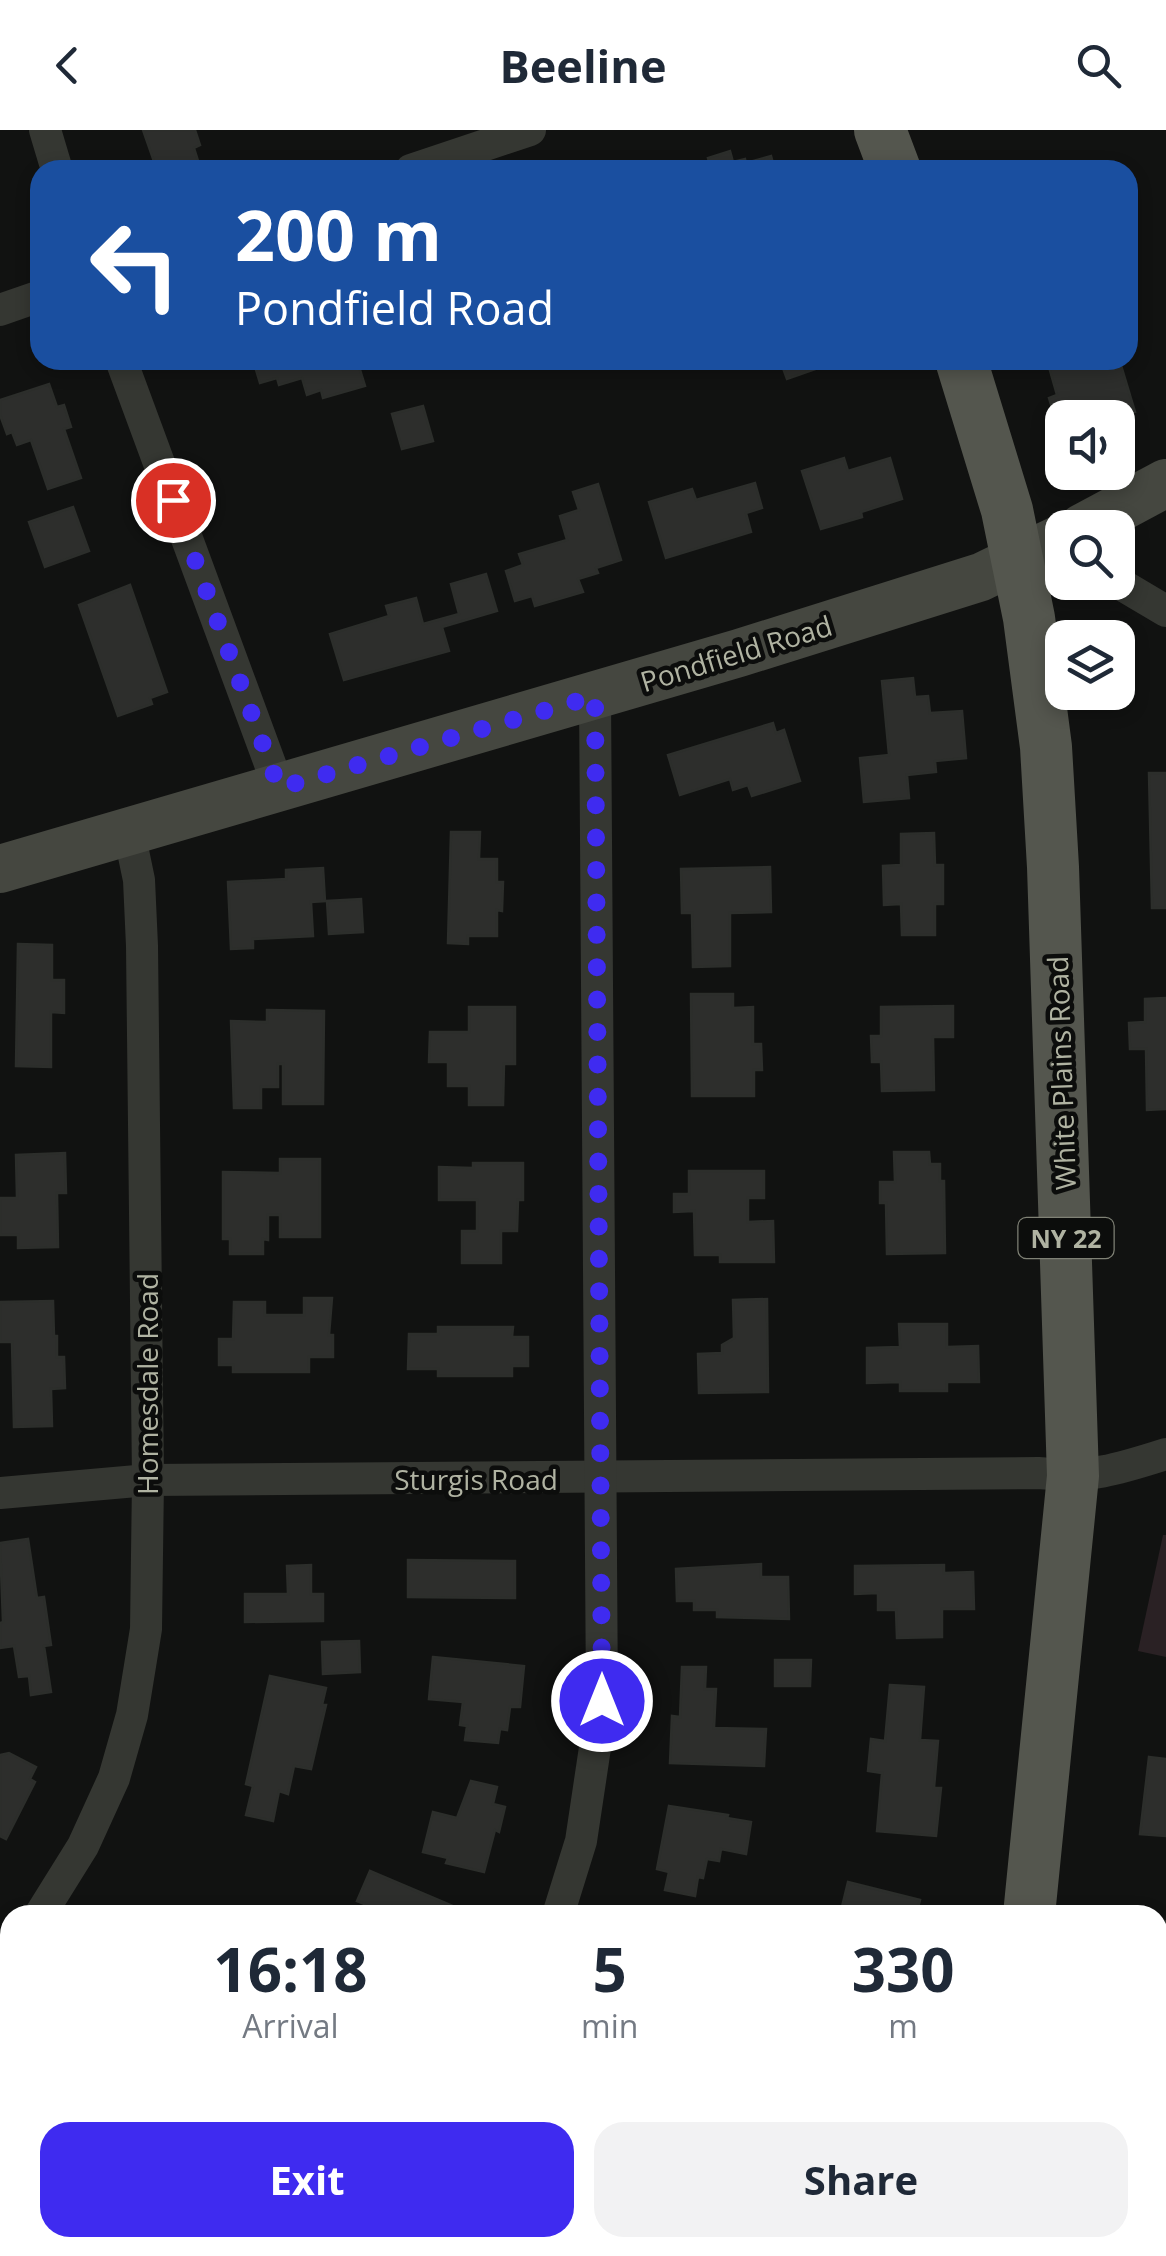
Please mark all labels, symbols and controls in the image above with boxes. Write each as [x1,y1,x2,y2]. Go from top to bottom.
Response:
text: Beeline [499,35,667,96]
icon: back [40,38,95,93]
icon: search [1071,38,1126,93]
text: 200 m [235,186,442,282]
icon: left [70,200,200,330]
text: Pondfield Road [235,277,554,338]
map controls [1045,400,1135,710]
button: sound [1045,400,1135,490]
pin [131,458,216,543]
icon: arrive [146,473,201,528]
button: search [1045,510,1135,600]
street label: Pondfield Road [636,606,836,700]
button: layers [1045,620,1135,710]
street label: White Plains Road [1038,955,1084,1191]
road number: NY 22 [1018,1218,1114,1258]
street label: Homesdale Road [128,1273,166,1495]
street label: Sturgis Road [394,1460,558,1498]
position arrow [550,1649,654,1753]
text: 16:18 [213,1928,368,2010]
text: 5 [593,1928,627,2010]
text: 330 [852,1928,955,2010]
text: Arrival [242,2004,339,2047]
text: min [581,2004,638,2047]
text: m [888,2004,918,2047]
button: Exit [40,2122,574,2237]
button: Share [594,2122,1128,2237]

